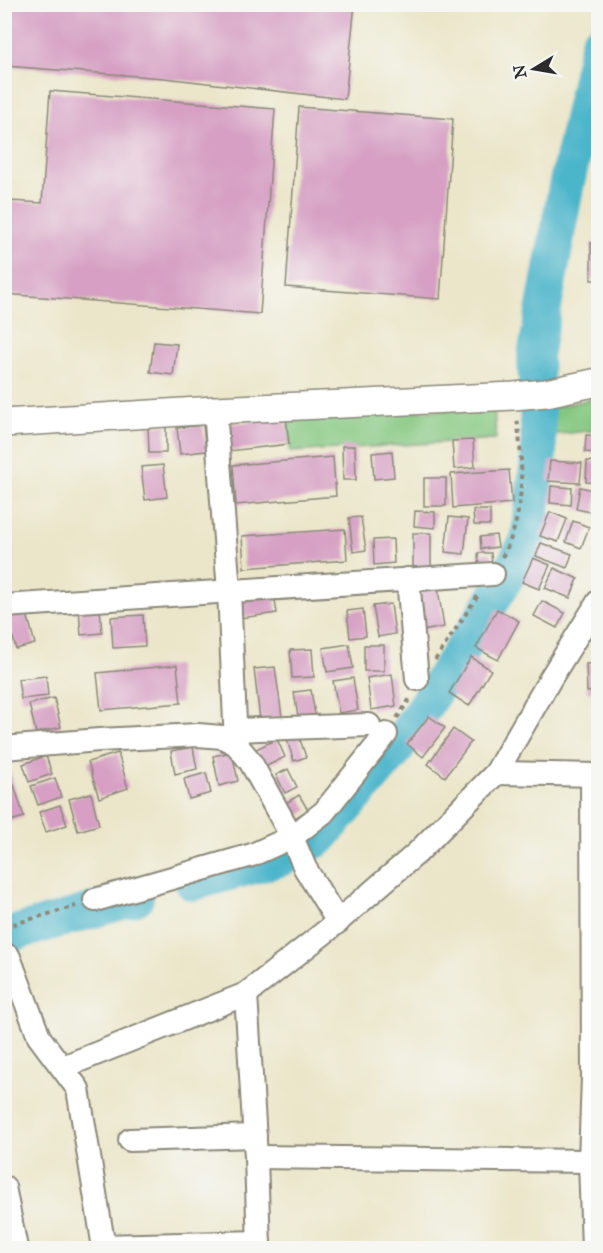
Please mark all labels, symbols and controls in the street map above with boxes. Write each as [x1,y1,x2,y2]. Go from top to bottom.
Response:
north arrow [504,39,564,99]
text: N [509,63,530,80]

